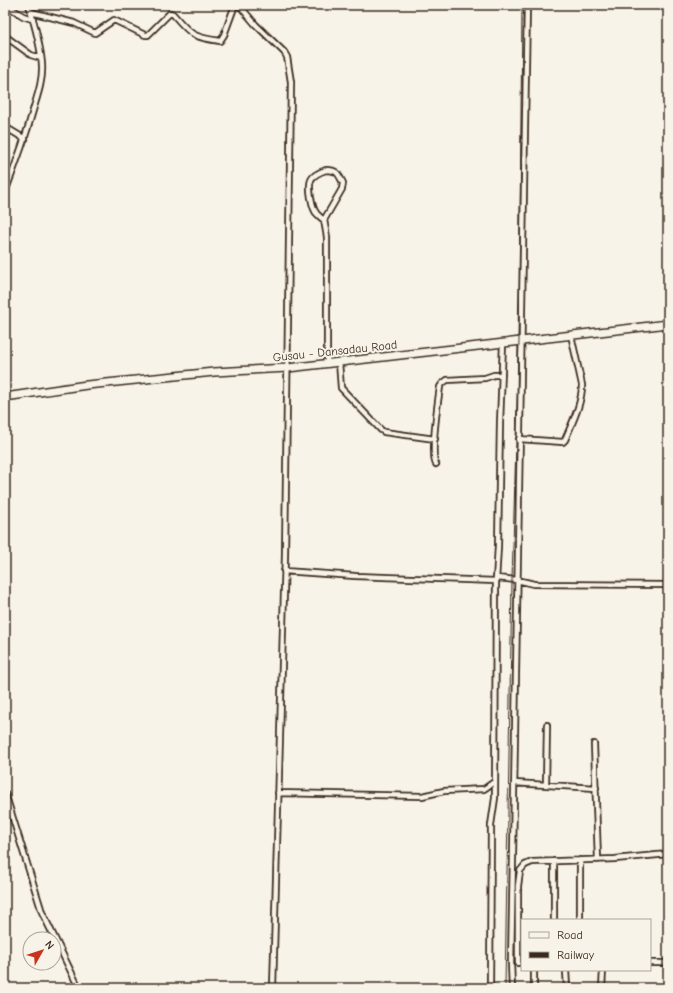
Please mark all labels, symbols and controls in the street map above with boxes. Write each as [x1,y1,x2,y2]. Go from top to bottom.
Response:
street label: Gusau - Dansadau Road [272,338,398,364]
legend [521,919,651,971]
text: Road [557,928,583,942]
north arrow [22,931,62,971]
text: N [42,938,57,952]
text: Railway [557,948,595,962]

